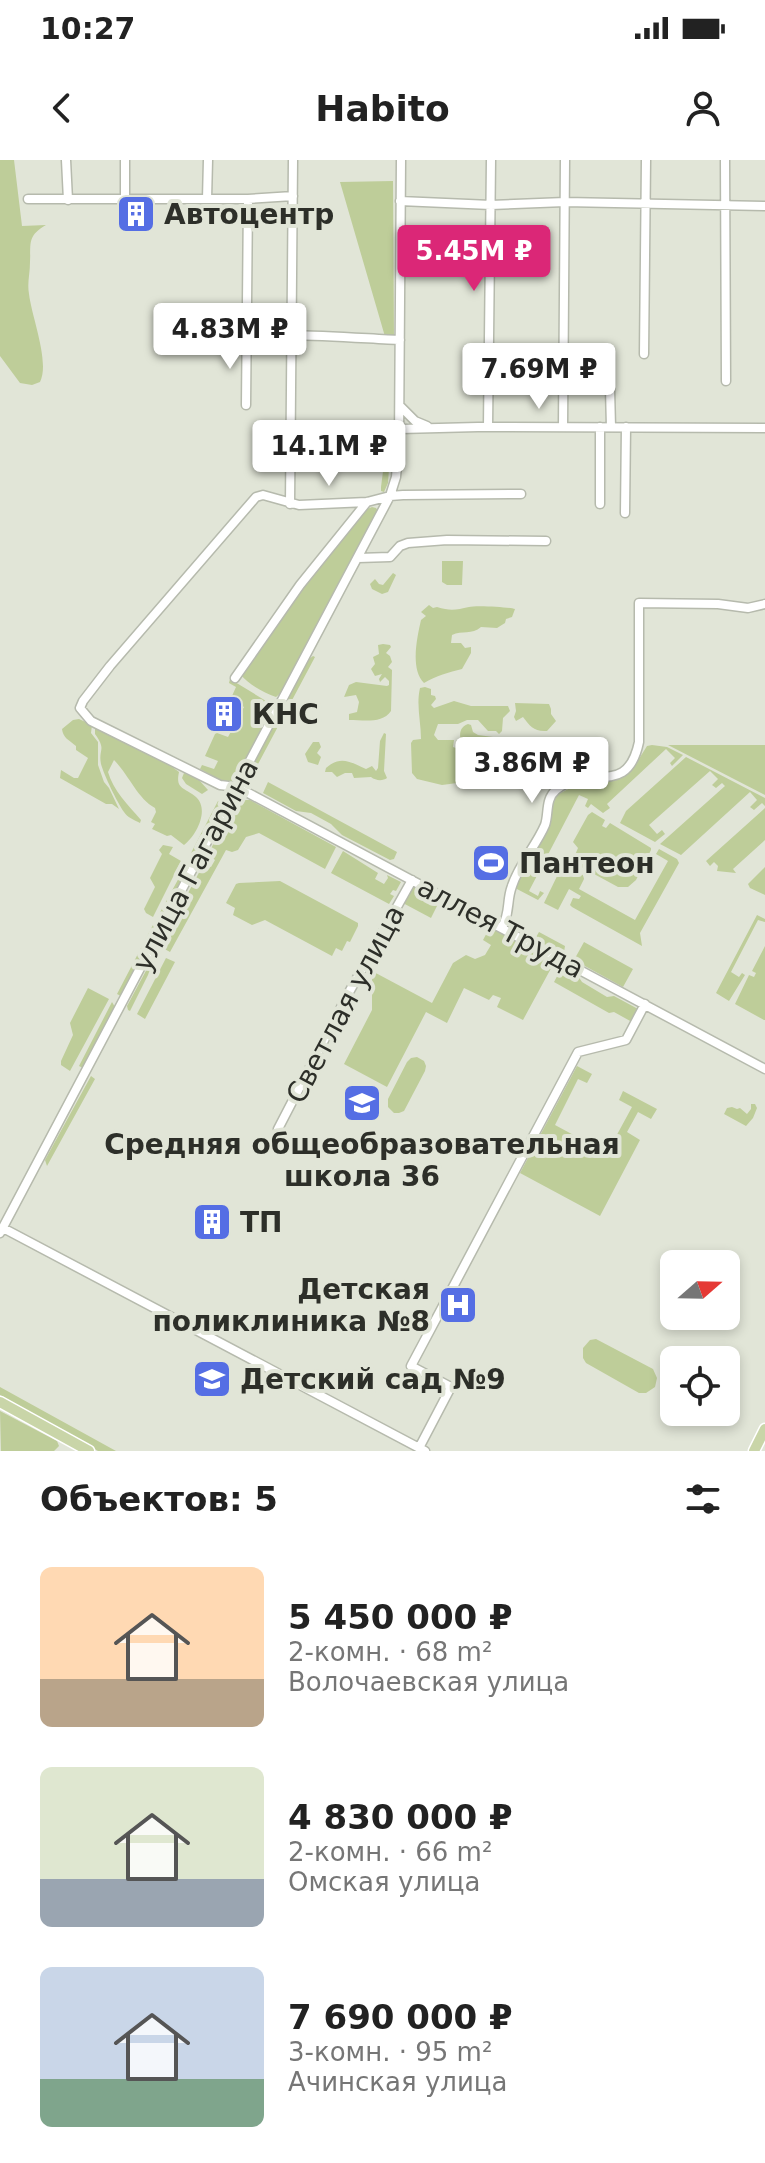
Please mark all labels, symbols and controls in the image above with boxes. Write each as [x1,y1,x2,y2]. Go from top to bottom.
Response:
text: 10:27 [40,11,136,46]
icon: back [40,86,84,130]
icon: person [681,86,725,130]
text: Habito [315,88,450,129]
building icon: Автоцентр [115,193,157,235]
place label: Автоцентр [164,198,334,231]
pin: 5.45M ₽ [400,225,548,293]
text: 5.45M ₽ [415,236,533,266]
pin: 4.83M ₽ [156,303,304,371]
text: 4.83M ₽ [171,314,289,344]
pin: 7.69M ₽ [465,343,613,411]
text: 7.69M ₽ [480,354,598,384]
pin: 14.1M ₽ [255,420,403,488]
text: 14.1M ₽ [270,431,388,461]
building icon: КНС [203,693,245,735]
place label: КНС [252,698,319,731]
pin: 3.86M ₽ [458,737,606,805]
text: 3.86M ₽ [473,748,591,778]
street label: улица Гагарина [126,754,265,977]
sports icon: Пантеон [470,842,512,884]
place label: Пантеон [519,847,654,880]
street label: аллея Труда [412,870,590,985]
street label: Светлая улица [279,900,411,1109]
school or university icon: Средняя общеобразовательная школа 36 [341,1082,383,1124]
place label: Средняя общеобразовательная школа 36 [104,1128,620,1193]
building icon: ТП [191,1201,233,1243]
place label: ТП [240,1206,283,1239]
north arrow [660,1250,740,1330]
map controls [660,1250,740,1426]
place label: Детская поликлиника №8 [152,1273,430,1338]
hospital icon: Детская поликлиника №8 [437,1284,479,1326]
button: locate [660,1346,740,1426]
school or university icon: Детский сад №9 [191,1358,233,1400]
place label: Детский сад №9 [240,1363,506,1396]
icon: filters [681,1477,725,1521]
text: Объектов: 5 [40,1479,278,1519]
text: 5 450 000 ₽ [288,1597,513,1637]
icon: home [104,1599,200,1695]
text: 2-комн. · 68 m² [288,1637,492,1667]
text: Волочаевская улица [288,1667,569,1697]
text: 4 830 000 ₽ [288,1797,513,1837]
icon: home [104,1799,200,1895]
text: 2-комн. · 66 m² [288,1837,492,1867]
text: Омская улица [288,1867,480,1897]
text: 7 690 000 ₽ [288,1997,513,2037]
icon: home [104,1999,200,2095]
text: 3-комн. · 95 m² [288,2037,492,2067]
text: Ачинская улица [288,2067,507,2097]

